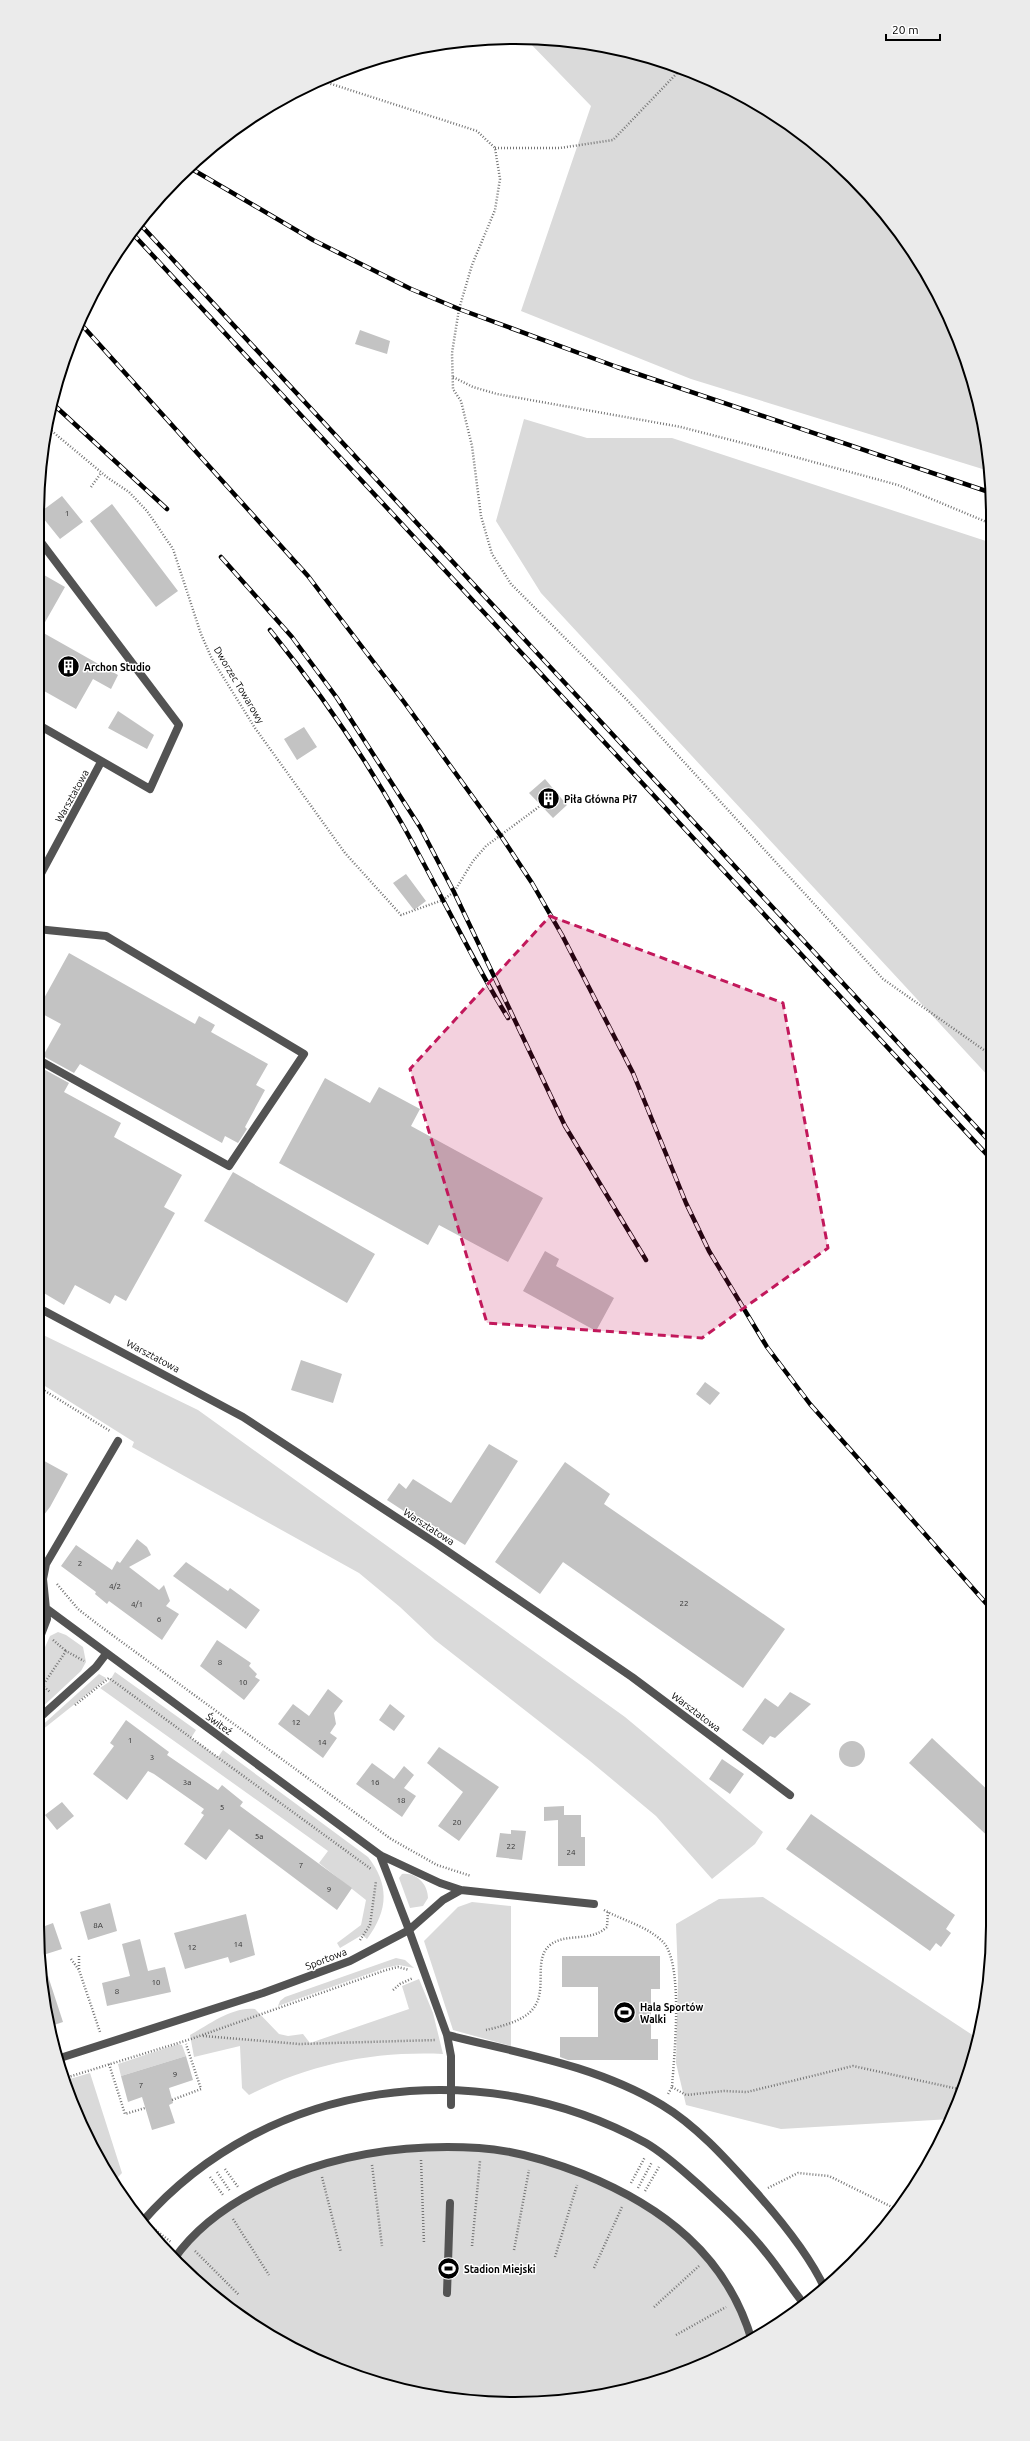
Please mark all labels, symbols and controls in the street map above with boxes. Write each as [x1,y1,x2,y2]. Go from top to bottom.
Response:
scale bar [886,16,940,42]
text: 20 m [892,23,919,36]
house number: 1 [65,509,69,518]
street label: Dworzec Towarowy [212,645,266,726]
building icon: Archon Studio [55,654,81,680]
place label: Archon Studio [84,662,151,673]
street label: Warsztatowa [53,768,91,824]
building icon: Piła Główna Pł7 [535,786,561,812]
place label: Piła Główna Pł7 [564,794,638,805]
street label: Warsztatowa [125,1337,181,1375]
street label: Warsztatowa [401,1506,457,1548]
house number: 2 [78,1559,82,1568]
house number: 4/2 [109,1582,121,1591]
house number: 22 [679,1599,689,1608]
house number: 4/1 [131,1600,143,1609]
house number: 6 [157,1615,162,1624]
house number: 8 [218,1658,223,1667]
house number: 10 [238,1678,248,1687]
street label: Warsztatowa [669,1690,723,1734]
street label: Świteź [204,1710,235,1737]
house number: 12 [291,1718,301,1727]
house number: 1 [128,1736,132,1745]
house number: 14 [317,1738,327,1747]
house number: 3 [150,1753,154,1762]
house number: 3a [183,1778,191,1787]
house number: 16 [370,1778,380,1787]
house number: 18 [396,1796,406,1805]
house number: 5 [220,1803,224,1812]
house number: 20 [452,1818,462,1827]
house number: 5a [255,1832,263,1841]
house number: 22 [506,1842,516,1851]
house number: 24 [566,1848,576,1857]
house number: 7 [299,1861,303,1870]
house number: 9 [327,1885,331,1894]
house number: 8A [93,1921,104,1930]
house number: 14 [233,1940,243,1949]
house number: 12 [187,1943,197,1952]
street label: Sportowa [304,1946,348,1972]
house number: 10 [151,1978,161,1987]
house number: 8 [115,1987,120,1996]
sports icon: Hala Sportów Walki [612,2000,638,2026]
place label: Hala Sportów Walki [640,2002,704,2025]
house number: 9 [173,2070,177,2079]
house number: 7 [139,2081,143,2090]
sports icon: Stadion Miejski [436,2256,462,2282]
place label: Stadion Miejski [464,2264,536,2275]

